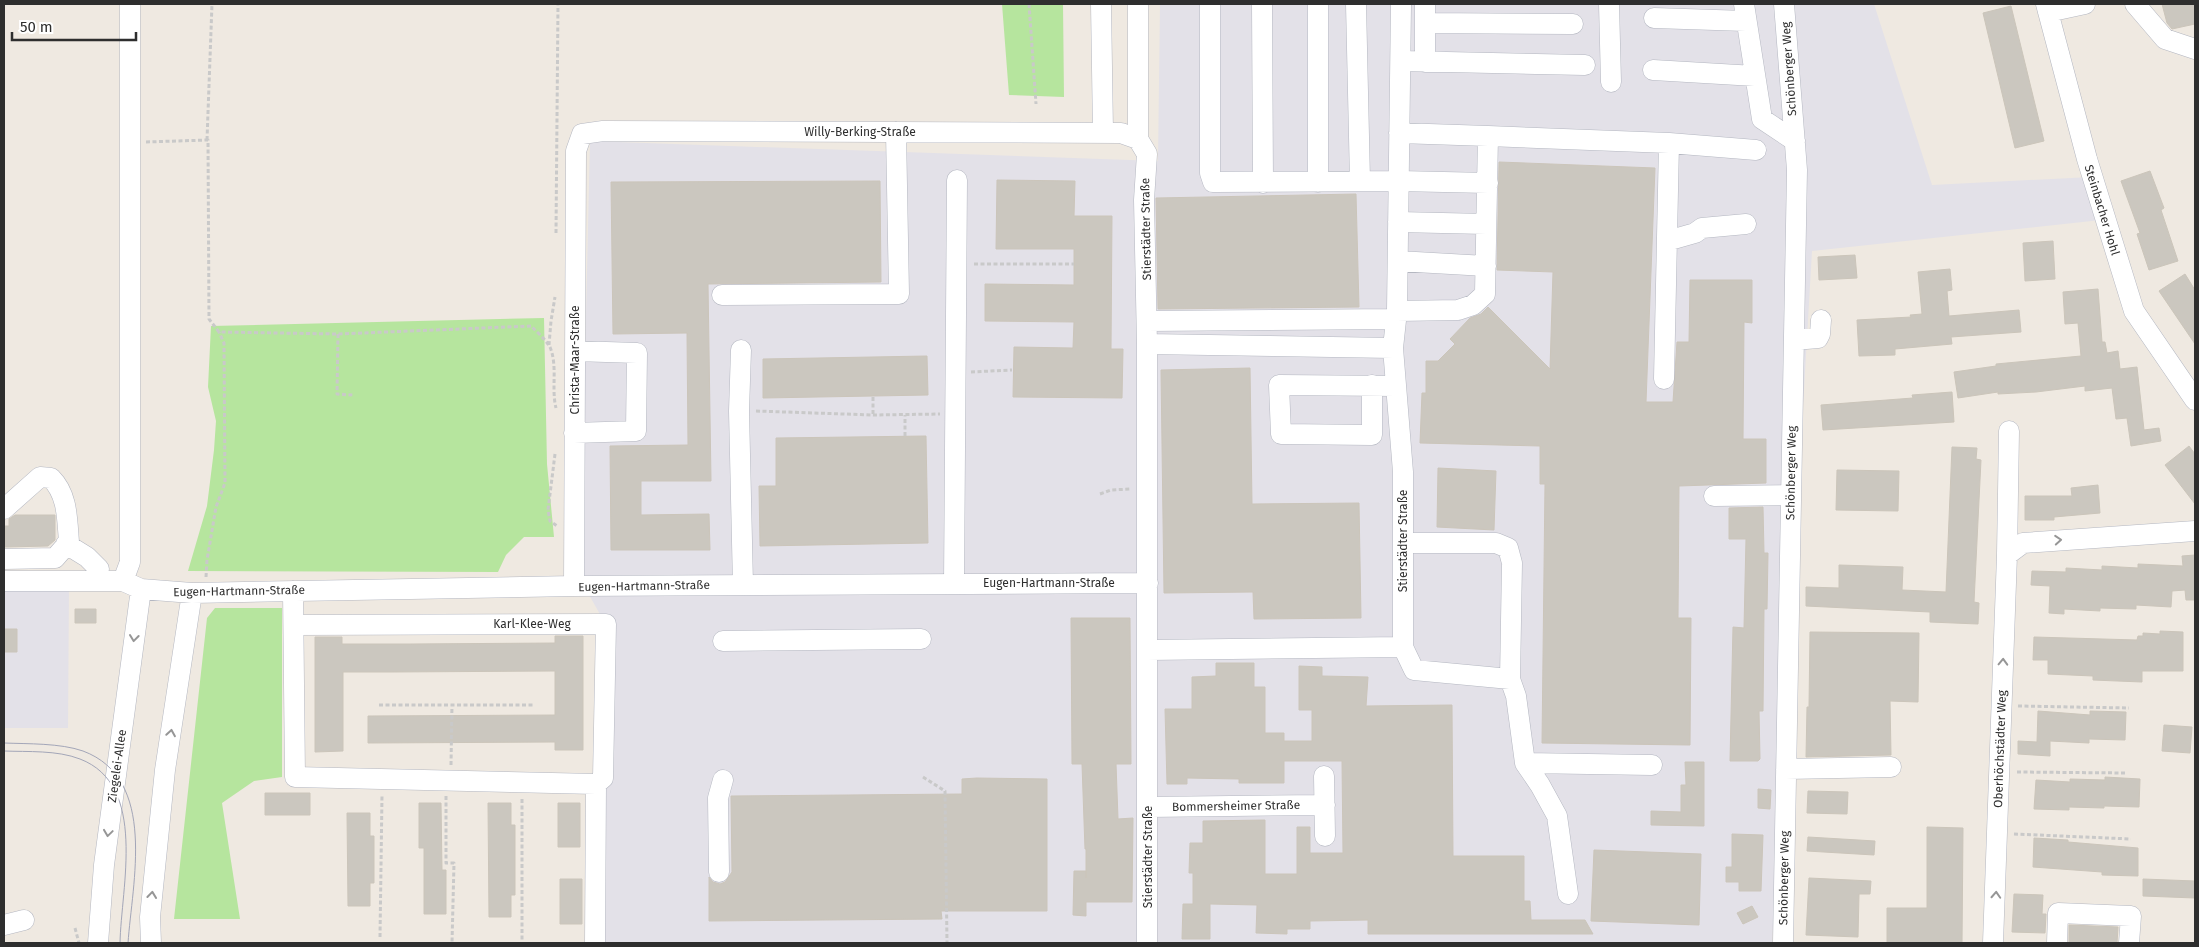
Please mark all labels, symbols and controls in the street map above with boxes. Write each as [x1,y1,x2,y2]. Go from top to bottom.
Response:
scale bar [12,10,136,42]
text: 50 m [20,18,53,36]
street label: Schönberger Weg [1779,21,1799,117]
street label: Willy-Berking-Straße [804,125,916,139]
street label: Steinbacher Hohl [2082,163,2123,257]
street label: Stierstädter Straße [1138,178,1154,280]
street label: Christa-Maar-Straße [568,306,582,414]
street label: Schönberger Weg [1783,425,1799,520]
street label: Stierstädter Straße [1396,490,1410,592]
one-way arrow [2054,535,2062,546]
street label: Eugen-Hartmann-Straße [983,576,1115,590]
street label: Eugen-Hartmann-Straße [578,578,710,594]
street label: Eugen-Hartmann-Straße [173,583,305,599]
street label: Karl-Klee-Weg [493,617,571,631]
one-way arrow [129,634,140,642]
one-way arrow [1998,658,2009,666]
street label: Oberhöchstädter Weg [1991,689,2009,808]
street label: Ziegelei-Allee [105,728,129,804]
one-way arrow [165,729,176,737]
street label: Bommersheimer Straße [1172,798,1300,814]
street label: Stierstädter Straße [1141,806,1155,908]
one-way arrow [103,830,114,838]
street label: Schönberger Weg [1776,830,1792,925]
one-way arrow [146,890,157,898]
one-way arrow [1990,890,2001,898]

